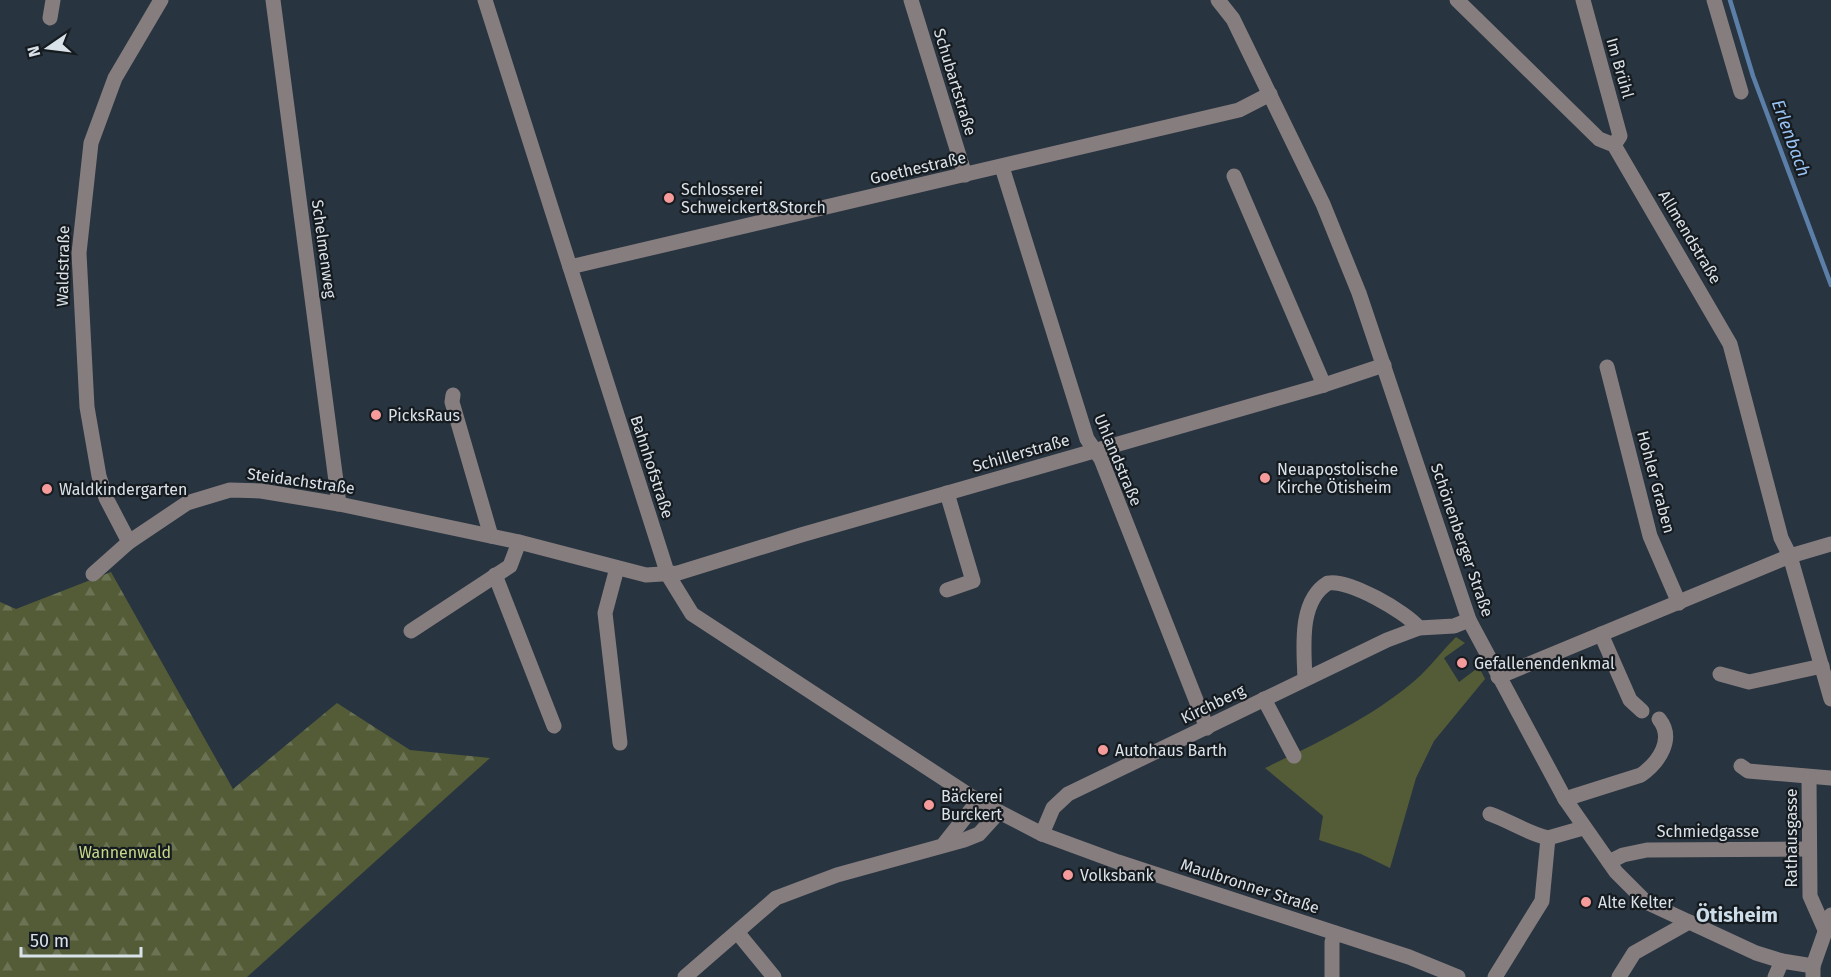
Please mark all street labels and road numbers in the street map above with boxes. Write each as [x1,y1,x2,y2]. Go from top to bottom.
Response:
street label: Schubartstraße [930,26,980,138]
street label: Im Brühl [1602,36,1638,101]
street label: Goethestraße [868,148,968,188]
street label: Allmendstraße [1655,187,1725,287]
street label: Schelmenweg [308,198,340,300]
street label: Waldstraße [53,225,73,307]
street label: Uhlandstraße [1090,411,1146,509]
street label: Bahnhofstraße [626,413,678,521]
street label: Hohler Graben [1633,429,1679,535]
street label: Schillerstraße [970,430,1072,476]
street label: Schönenberger Straße [1427,461,1497,619]
street label: Steidachstraße [246,464,356,498]
street label: Kirchberg [1178,680,1249,728]
street label: Rathausgasse [1782,789,1801,887]
street label: Schmiedgasse [1657,822,1759,841]
street label: Maulbronner Straße [1178,855,1322,917]

